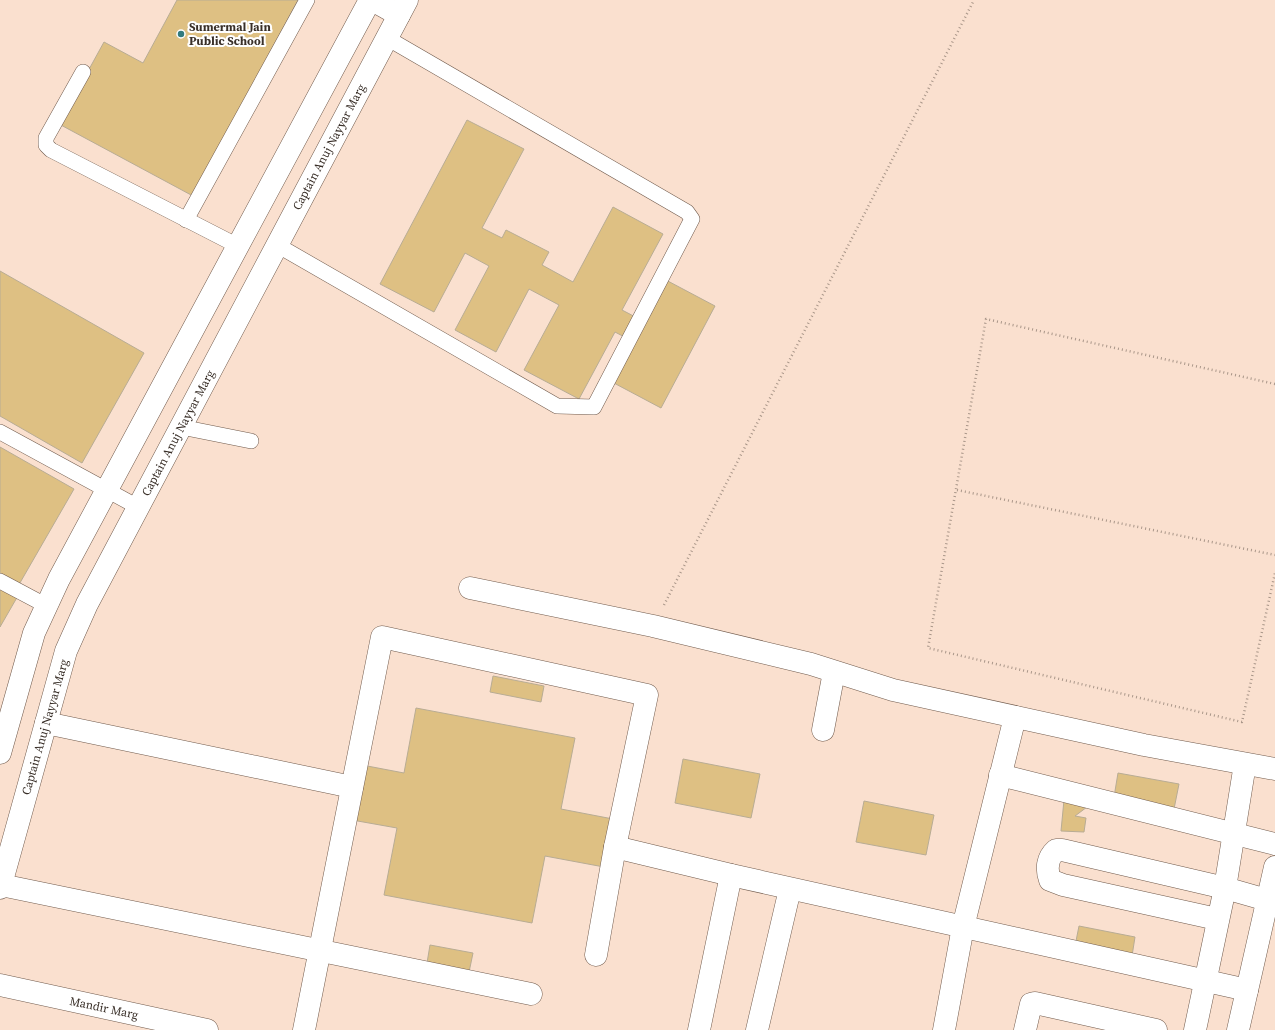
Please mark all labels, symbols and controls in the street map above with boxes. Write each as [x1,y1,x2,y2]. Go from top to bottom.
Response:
place label: Sumermal Jain Public School [189,19,271,49]
marker: Sumermal Jain Public School [176,29,186,39]
street label: Captain Anuj Nayyar Marg [289,81,369,213]
street label: Captain Anuj Nayyar Marg [138,367,218,499]
street label: Captain Anuj Nayyar Marg [18,657,72,797]
street label: Mandir Marg [68,993,140,1023]

